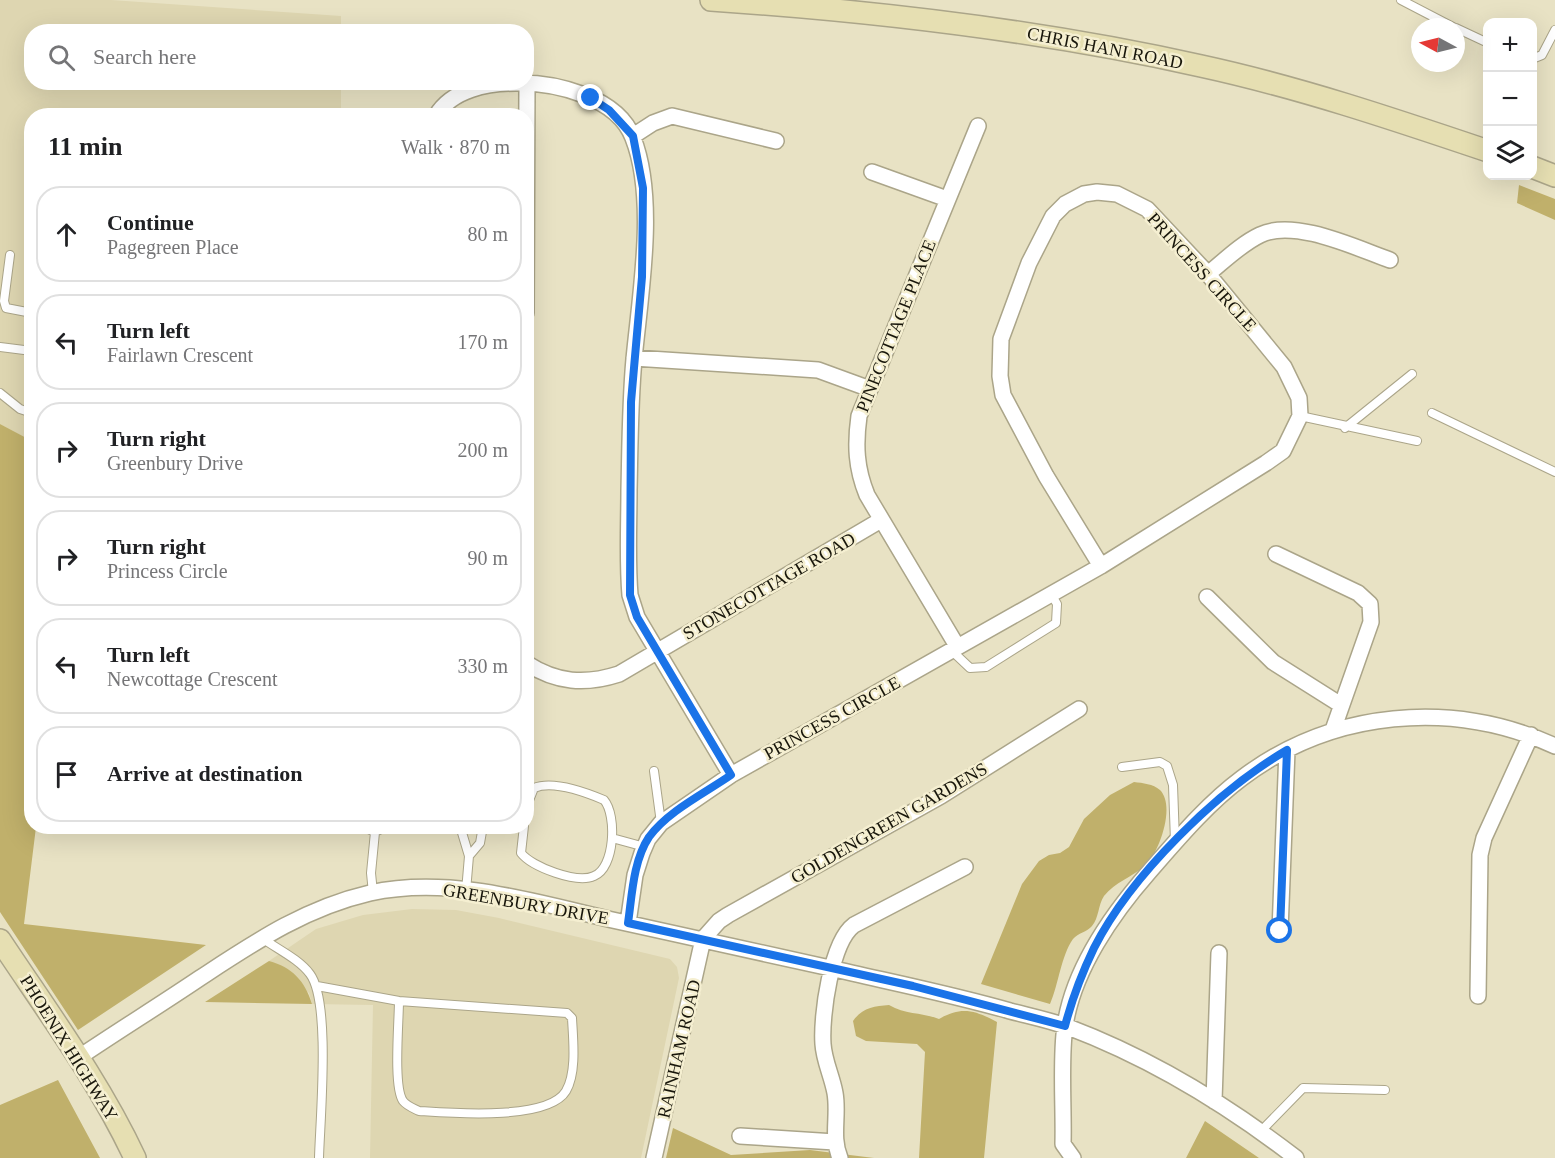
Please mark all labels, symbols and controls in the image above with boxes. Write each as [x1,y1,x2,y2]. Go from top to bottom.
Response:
north arrow [1411,18,1465,72]
map controls [1483,18,1537,180]
button: + [1483,18,1537,72]
street label: CHRIS HANI ROAD [1026,23,1184,73]
search box [24,24,534,90]
icon: search [45,41,78,74]
text: Search here [93,44,196,69]
button: − [1483,72,1537,126]
route end [577,84,603,110]
button: layers [1483,126,1537,180]
text: 11 min [48,132,122,161]
text: Walk · 870 m [401,136,510,158]
street label: PRINCESS CIRCLE [1144,209,1260,335]
text: Continue [107,210,194,235]
icon: ahead [50,218,83,251]
text: 80 m [467,223,508,245]
text: Pagegreen Place [107,236,239,258]
street label: PINECOTTAGE PLACE [852,237,940,415]
text: Turn left [107,318,190,343]
icon: left [50,326,83,359]
text: 170 m [457,331,508,353]
text: Fairlawn Crescent [107,344,253,366]
text: Turn right [107,426,206,451]
icon: right [50,434,83,467]
text: 200 m [457,439,508,461]
text: Greenbury Drive [107,452,243,474]
street label: STONECOTTAGE ROAD [679,528,859,644]
text: Turn right [107,534,206,559]
icon: right [50,542,83,575]
text: 90 m [467,547,508,569]
text: Princess Circle [107,560,228,582]
text: Turn left [107,642,190,667]
icon: left [50,650,83,683]
text: 330 m [457,655,508,677]
text: Newcottage Crescent [107,668,277,690]
street label: PRINCESS CIRCLE [760,672,904,764]
icon: arrive [50,758,83,791]
street label: GOLDENGREEN GARDENS [787,758,991,888]
text: Arrive at destination [107,761,303,786]
street label: GREENBURY DRIVE [442,880,610,928]
route start [1266,917,1292,943]
street label: PHOENIX HIGHWAY [16,972,122,1124]
street label: RAINHAM ROAD [653,978,705,1120]

